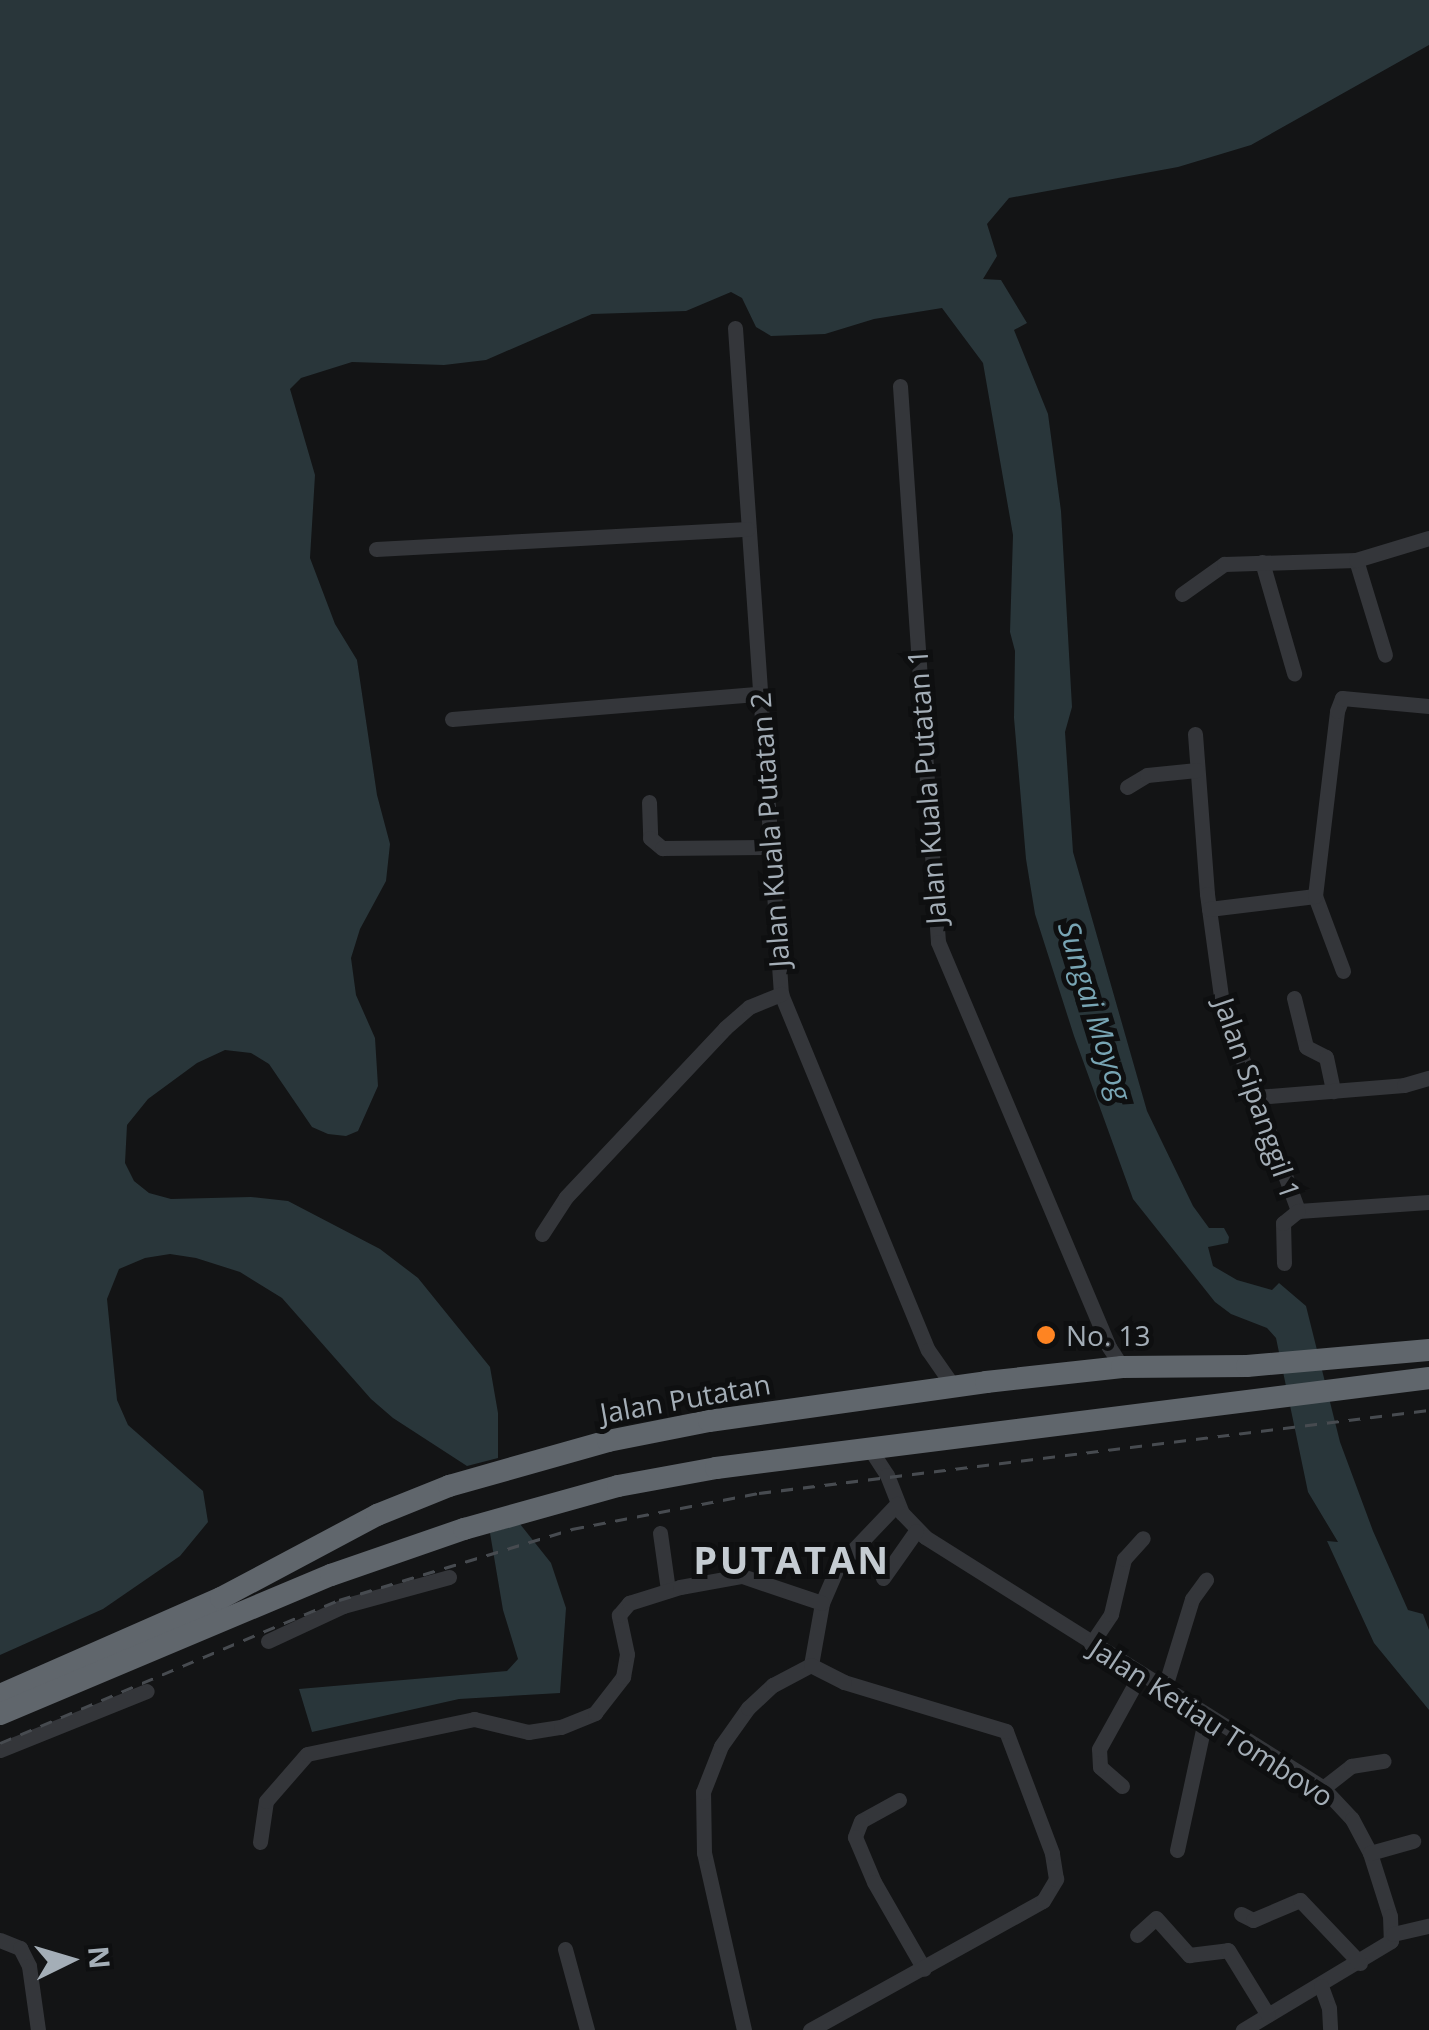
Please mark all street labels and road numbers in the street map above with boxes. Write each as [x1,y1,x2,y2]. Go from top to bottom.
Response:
street label: Jalan Kuala Putatan 1 [900,648,952,926]
street label: Jalan Kuala Putatan 2 [743,691,795,969]
street label: Jalan Sipanggil 1 [1208,993,1308,1203]
street label: Jalan Putatan [597,1366,773,1430]
street label: Jalan Ketiau Tombovo [1084,1631,1340,1813]

